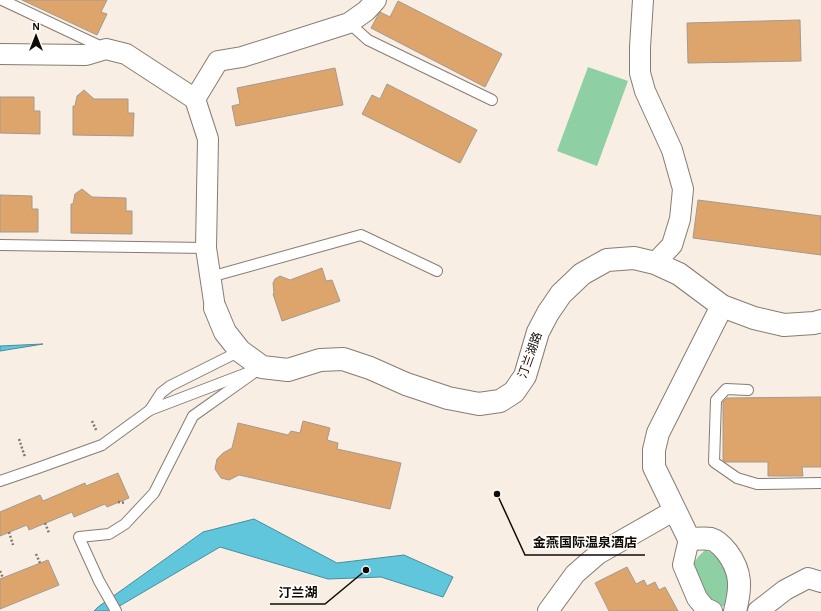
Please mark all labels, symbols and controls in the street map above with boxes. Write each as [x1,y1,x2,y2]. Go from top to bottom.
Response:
north arrow [16,16,56,56]
text: N [32,21,40,32]
street label: 汀兰湖路 [515,330,544,380]
callout: 金燕国际温泉酒店 [525,530,645,555]
text: 金燕国际温泉酒店 [533,535,637,550]
callout: 汀兰湖 [270,579,325,604]
text: 汀兰湖 [278,585,318,600]

